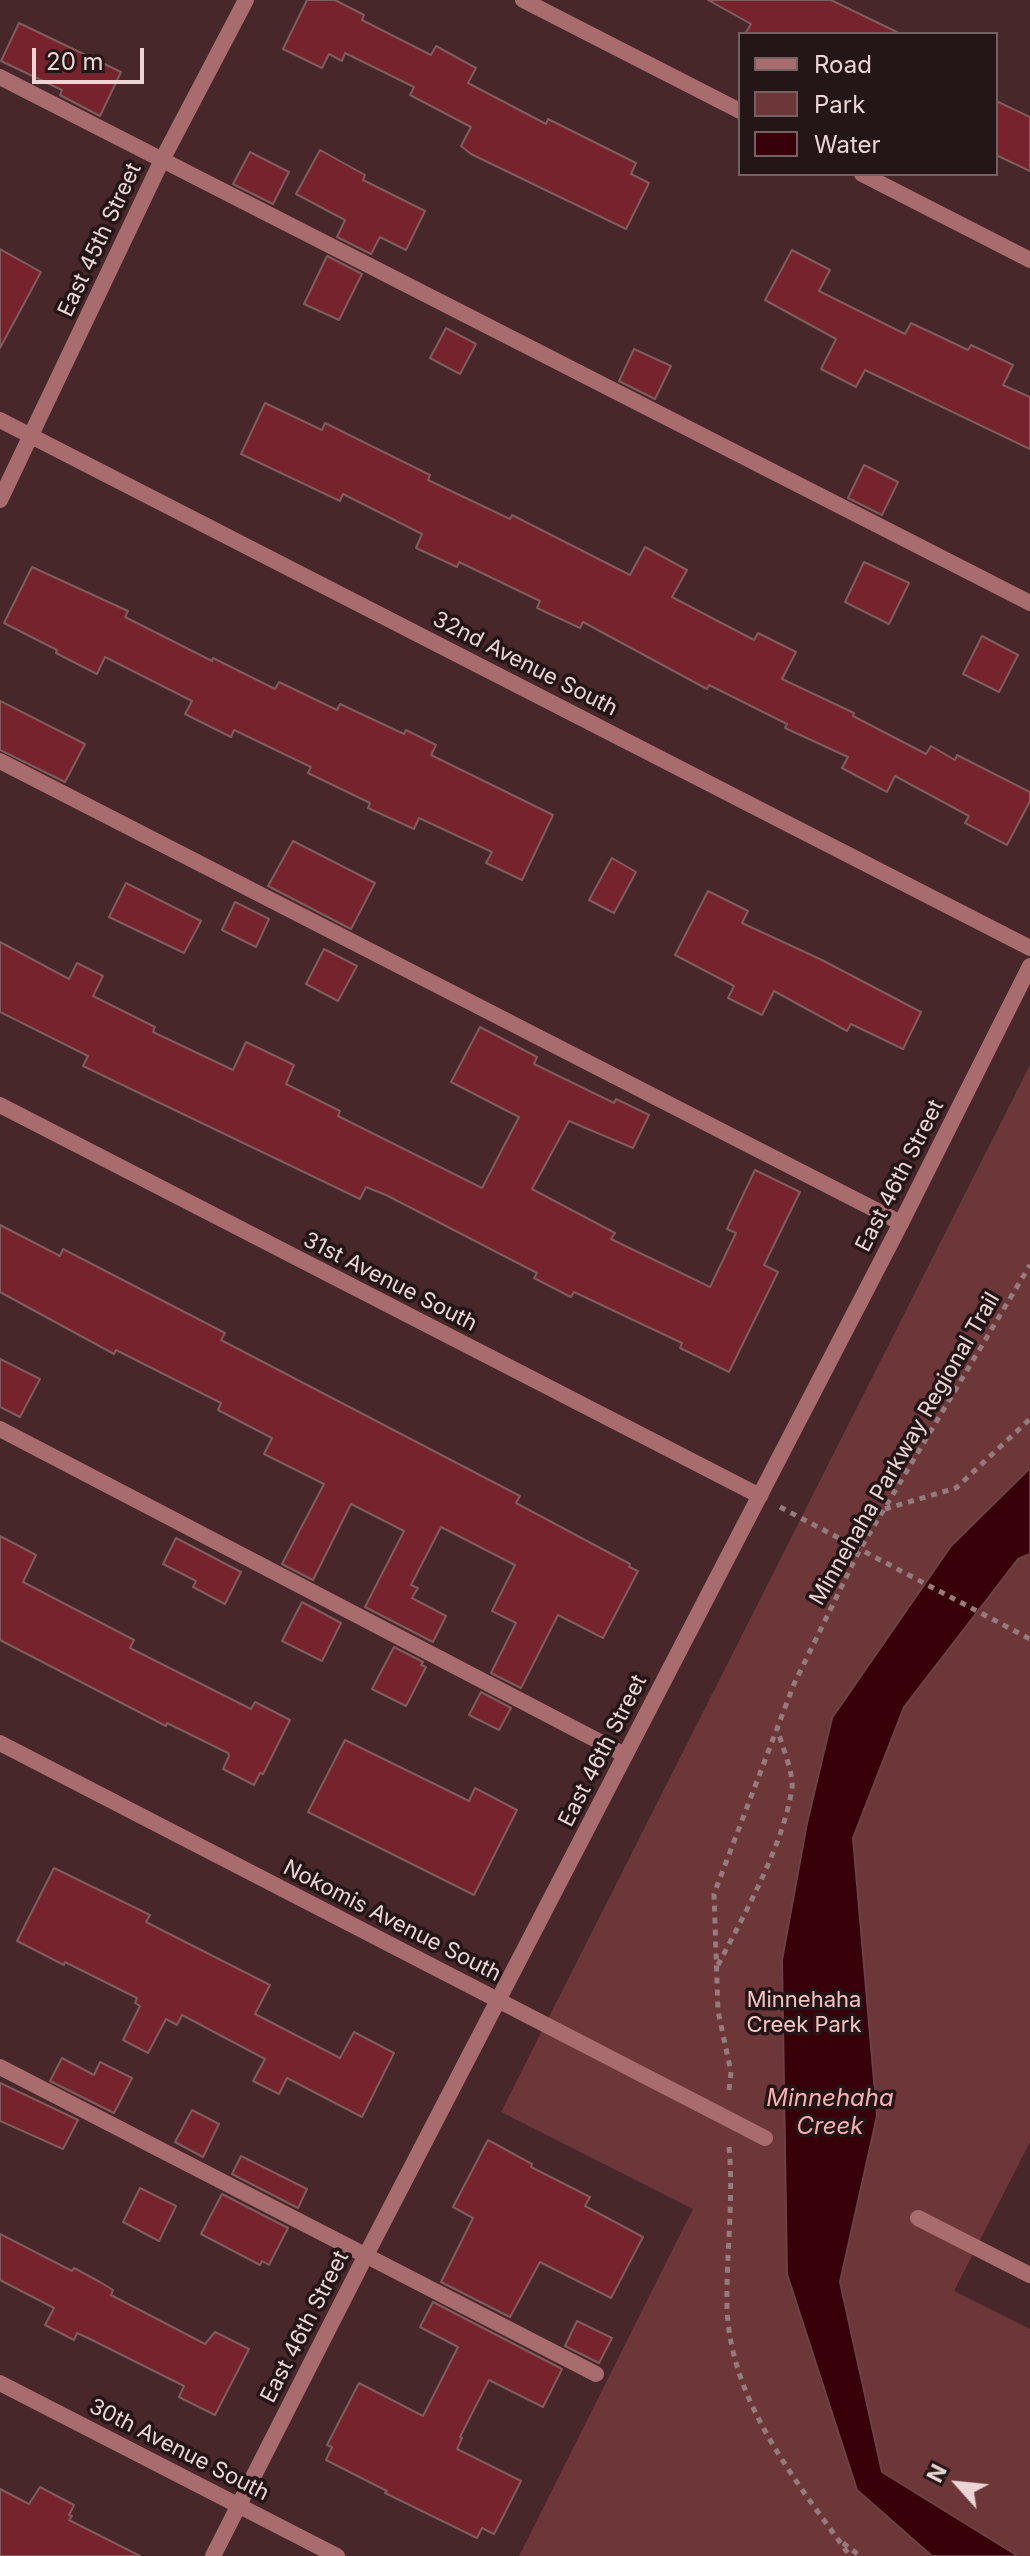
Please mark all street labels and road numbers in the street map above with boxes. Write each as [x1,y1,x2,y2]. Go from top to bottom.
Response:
street label: East 45th Street [53,159,147,321]
street label: 32nd Avenue South [428,606,622,722]
street label: East 46th Street [850,1096,950,1256]
street label: 31st Avenue South [299,1227,481,1337]
street label: Minnehaha Parkway Regional Trail [804,1288,1006,1610]
street label: East 46th Street [553,1671,653,1831]
street label: Nokomis Avenue South [279,1855,505,1987]
street label: East 46th Street [255,2247,355,2407]
street label: 30th Avenue South [85,2393,273,2507]

